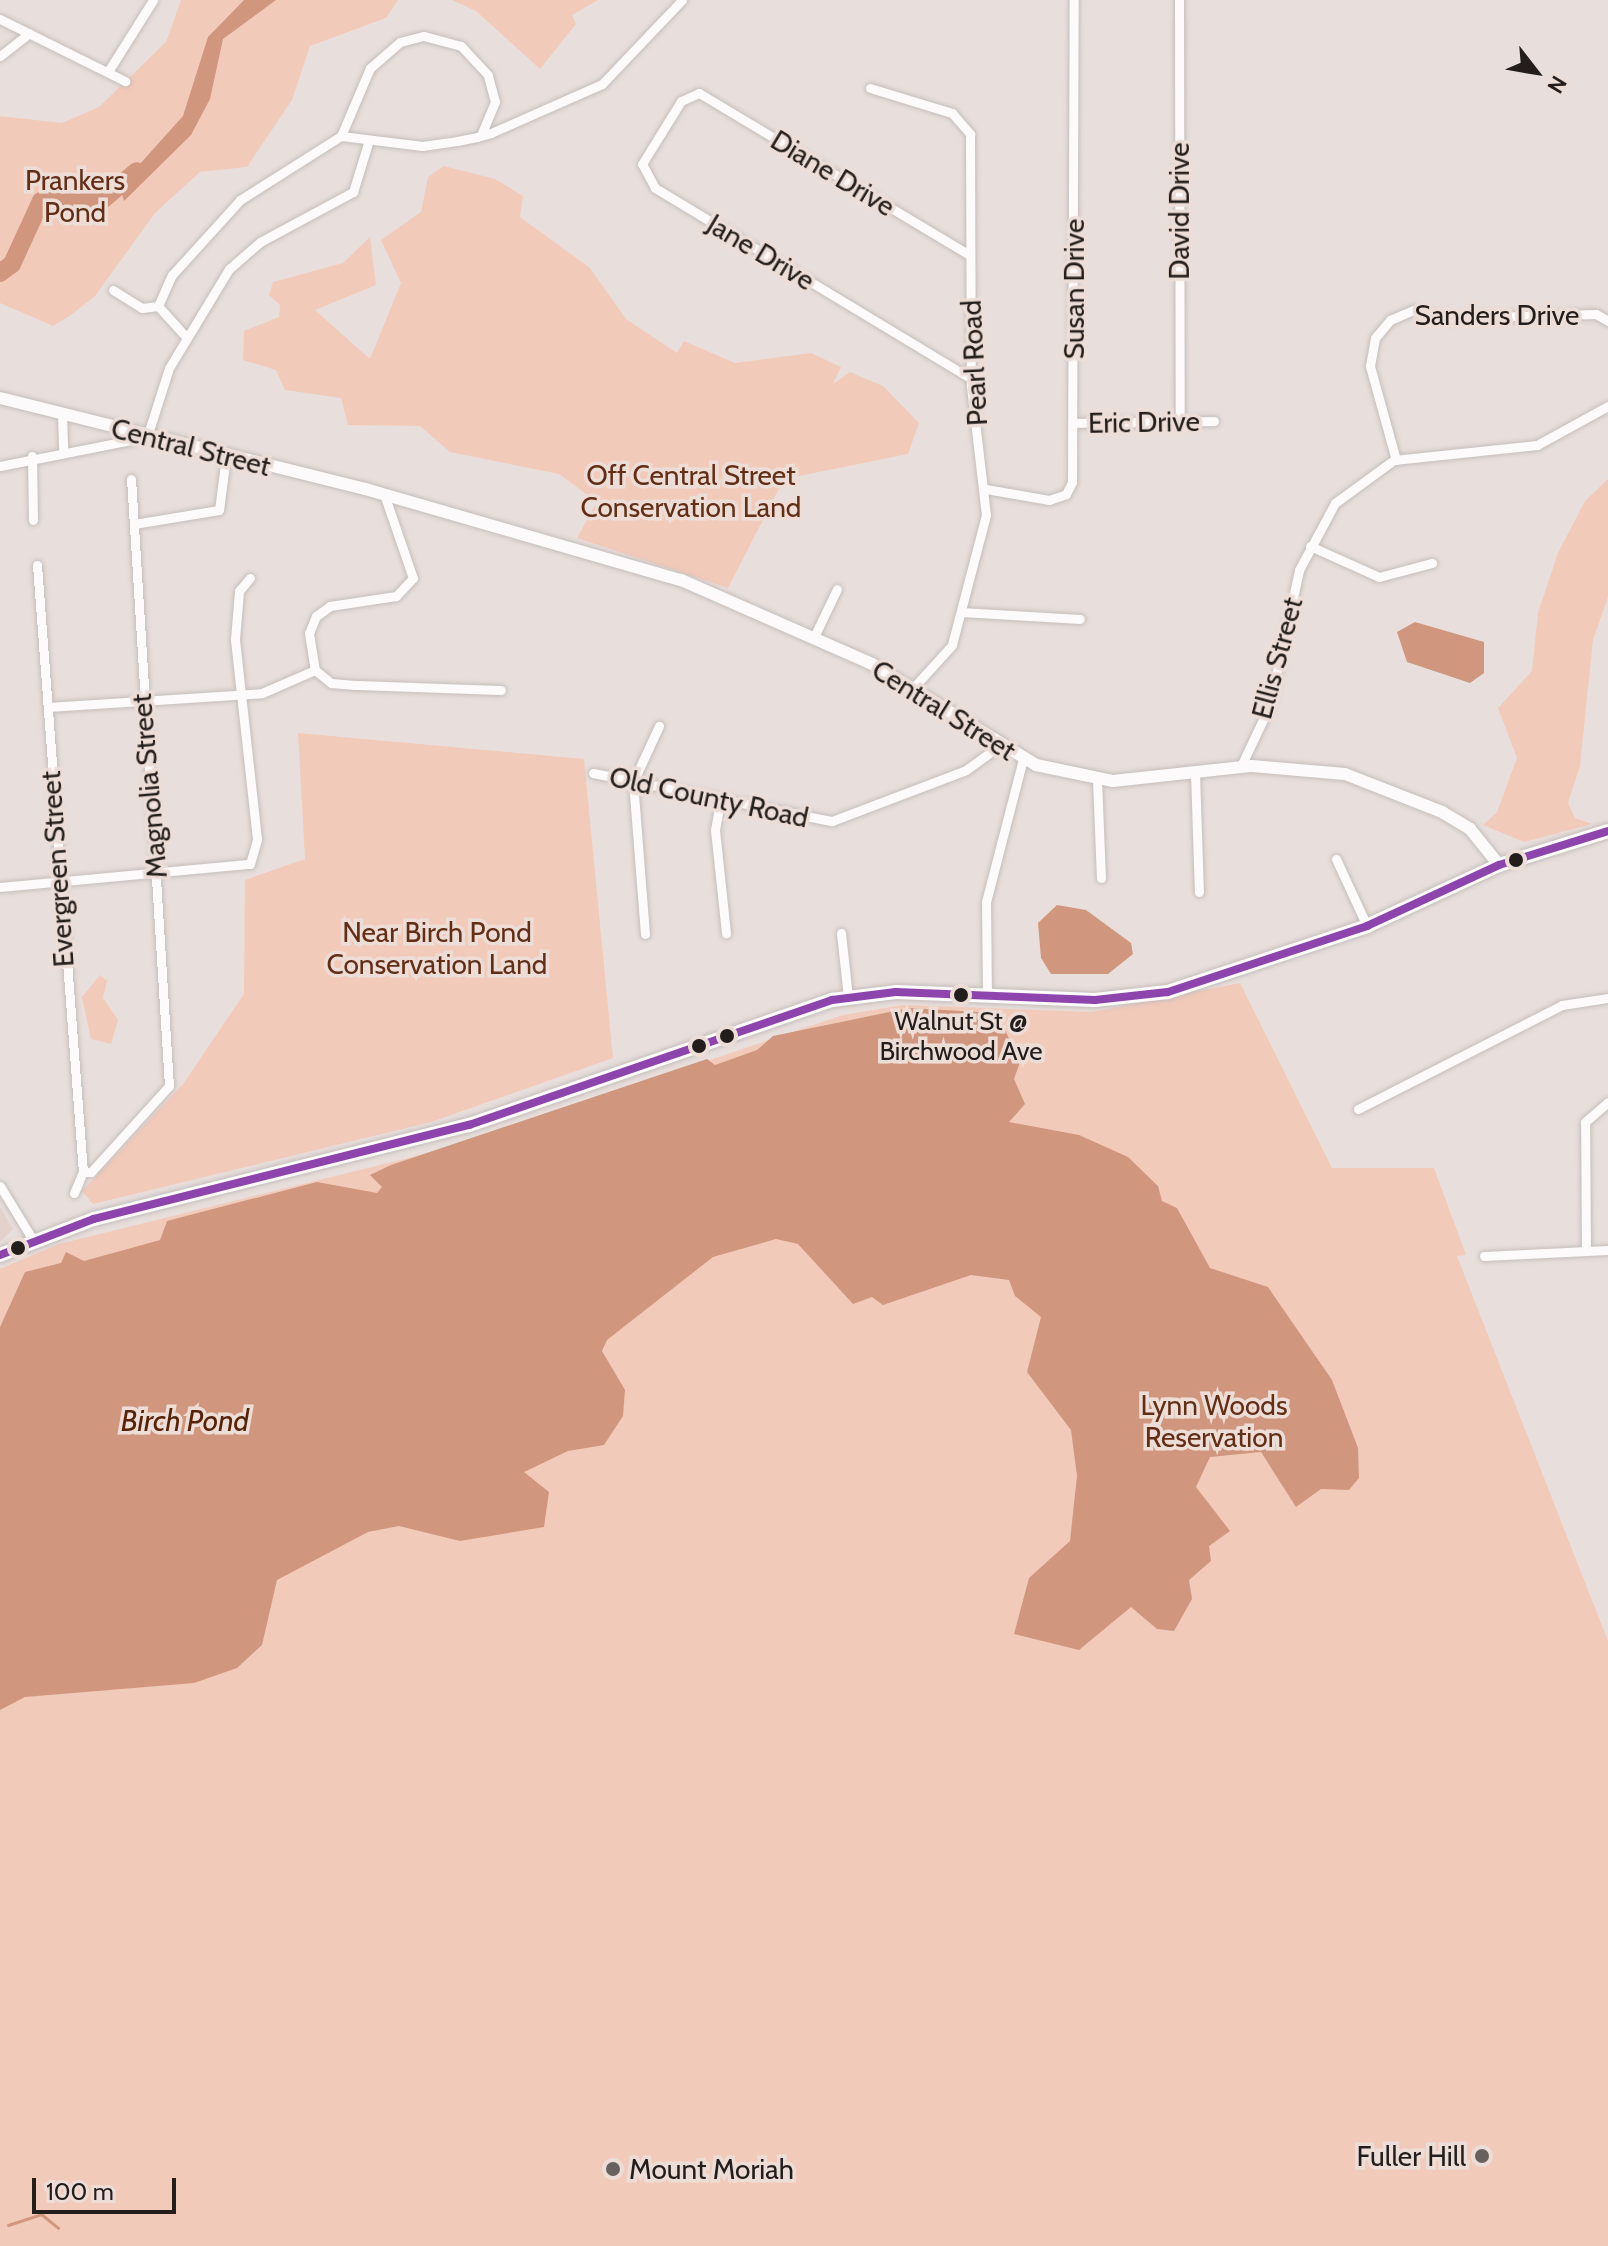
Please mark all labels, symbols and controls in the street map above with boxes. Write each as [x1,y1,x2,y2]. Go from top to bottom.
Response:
north arrow [1496,32,1576,112]
text: N [1541,71,1573,98]
street label: Diane Drive [765,123,901,223]
street label: David Drive [1162,142,1196,280]
park label: Prankers Pond [25,163,125,229]
street label: Jane Drive [701,207,821,297]
street label: Susan Drive [1057,219,1091,359]
street label: Sanders Drive [1415,298,1579,332]
street label: Pearl Road [954,299,994,427]
street label: Eric Drive [1088,404,1200,440]
street label: Central Street [108,411,274,483]
park label: Off Central Street Conservation Land [581,458,801,524]
street label: Ellis Street [1245,594,1309,722]
street label: Central Street [866,653,1022,767]
street label: Magnolia Street [124,692,174,880]
street label: Old County Road [606,759,812,835]
street label: Evergreen Street [33,770,81,968]
unlabelled marker [1508,852,1524,868]
park label: Near Birch Pond Conservation Land [327,915,547,981]
marker: Walnut St @ Birchwood Ave [953,987,969,1003]
place label: Walnut St @ Birchwood Ave [879,1006,1043,1068]
unlabelled marker [719,1028,735,1044]
unlabelled marker [691,1038,707,1054]
unlabelled marker [10,1240,26,1256]
park label: Lynn Woods Reservation [1141,1388,1287,1454]
water label: Birch Pond [121,1403,249,1439]
place label: Fuller Hill [1357,2139,1466,2173]
marker: Fuller Hill [1473,2147,1491,2165]
place label: Mount Moriah [629,2152,794,2186]
marker: Mount Moriah [604,2160,622,2178]
scale bar [36,2162,180,2212]
text: 100 m [46,2177,114,2206]

